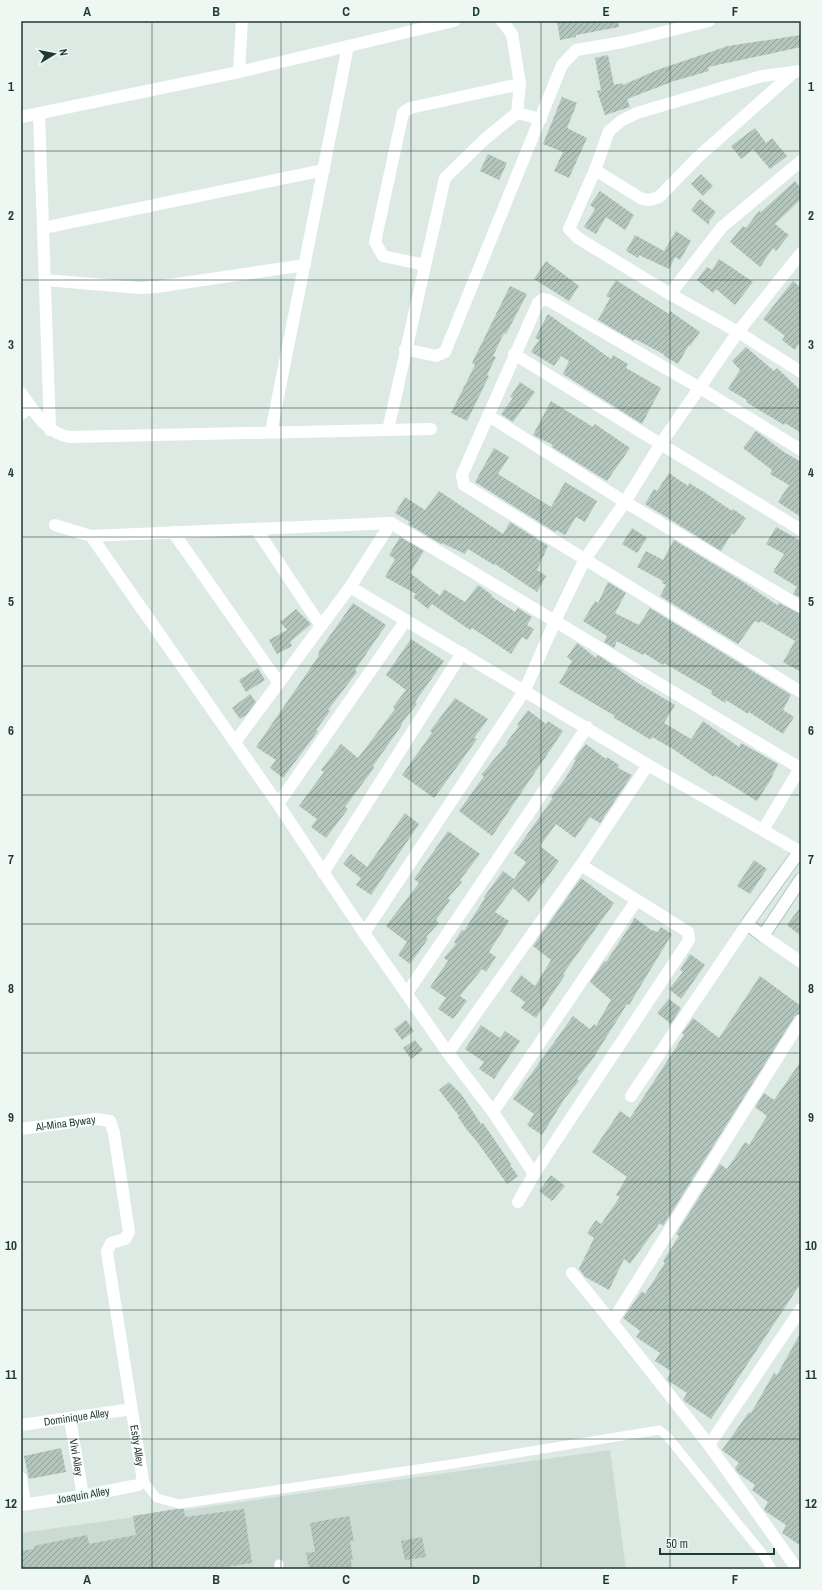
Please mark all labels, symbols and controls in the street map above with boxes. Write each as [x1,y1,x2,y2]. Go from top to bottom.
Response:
text: A [83,3,91,20]
text: B [212,3,220,20]
text: C [342,3,350,20]
text: D [472,3,480,20]
text: E [602,3,610,20]
text: F [732,3,739,20]
north arrow [34,34,74,74]
text: N [56,48,71,57]
text: 1 [8,78,14,95]
text: 1 [808,78,814,95]
text: 2 [8,207,14,224]
text: 2 [808,207,814,224]
text: 3 [8,336,14,353]
text: 3 [808,336,814,353]
text: 4 [8,464,14,481]
text: 4 [808,464,814,481]
text: 5 [8,593,14,610]
text: 5 [808,593,814,610]
text: 6 [8,722,14,739]
text: 6 [808,722,814,739]
text: 7 [8,851,14,868]
text: 7 [808,851,814,868]
text: 8 [8,980,14,997]
text: 8 [808,980,814,997]
text: 9 [8,1109,14,1126]
text: 9 [808,1109,814,1126]
street label: Al-Mina Byway [34,1112,97,1134]
text: 10 [5,1237,17,1254]
text: 10 [805,1237,817,1254]
text: 11 [5,1366,17,1383]
text: 11 [805,1366,817,1383]
street label: Dominique Alley [43,1405,110,1429]
street label: Esby Alley [127,1424,148,1468]
street label: Vivi Alley [67,1438,87,1477]
street label: Joaquin Alley [55,1483,111,1507]
text: 12 [5,1495,17,1512]
text: 12 [805,1495,817,1512]
scale bar [660,1530,774,1556]
text: 50 m [666,1536,688,1552]
text: A [83,1571,91,1588]
text: B [212,1571,220,1588]
text: C [342,1571,350,1588]
text: D [472,1571,480,1588]
text: E [602,1571,610,1588]
text: F [732,1571,739,1588]

